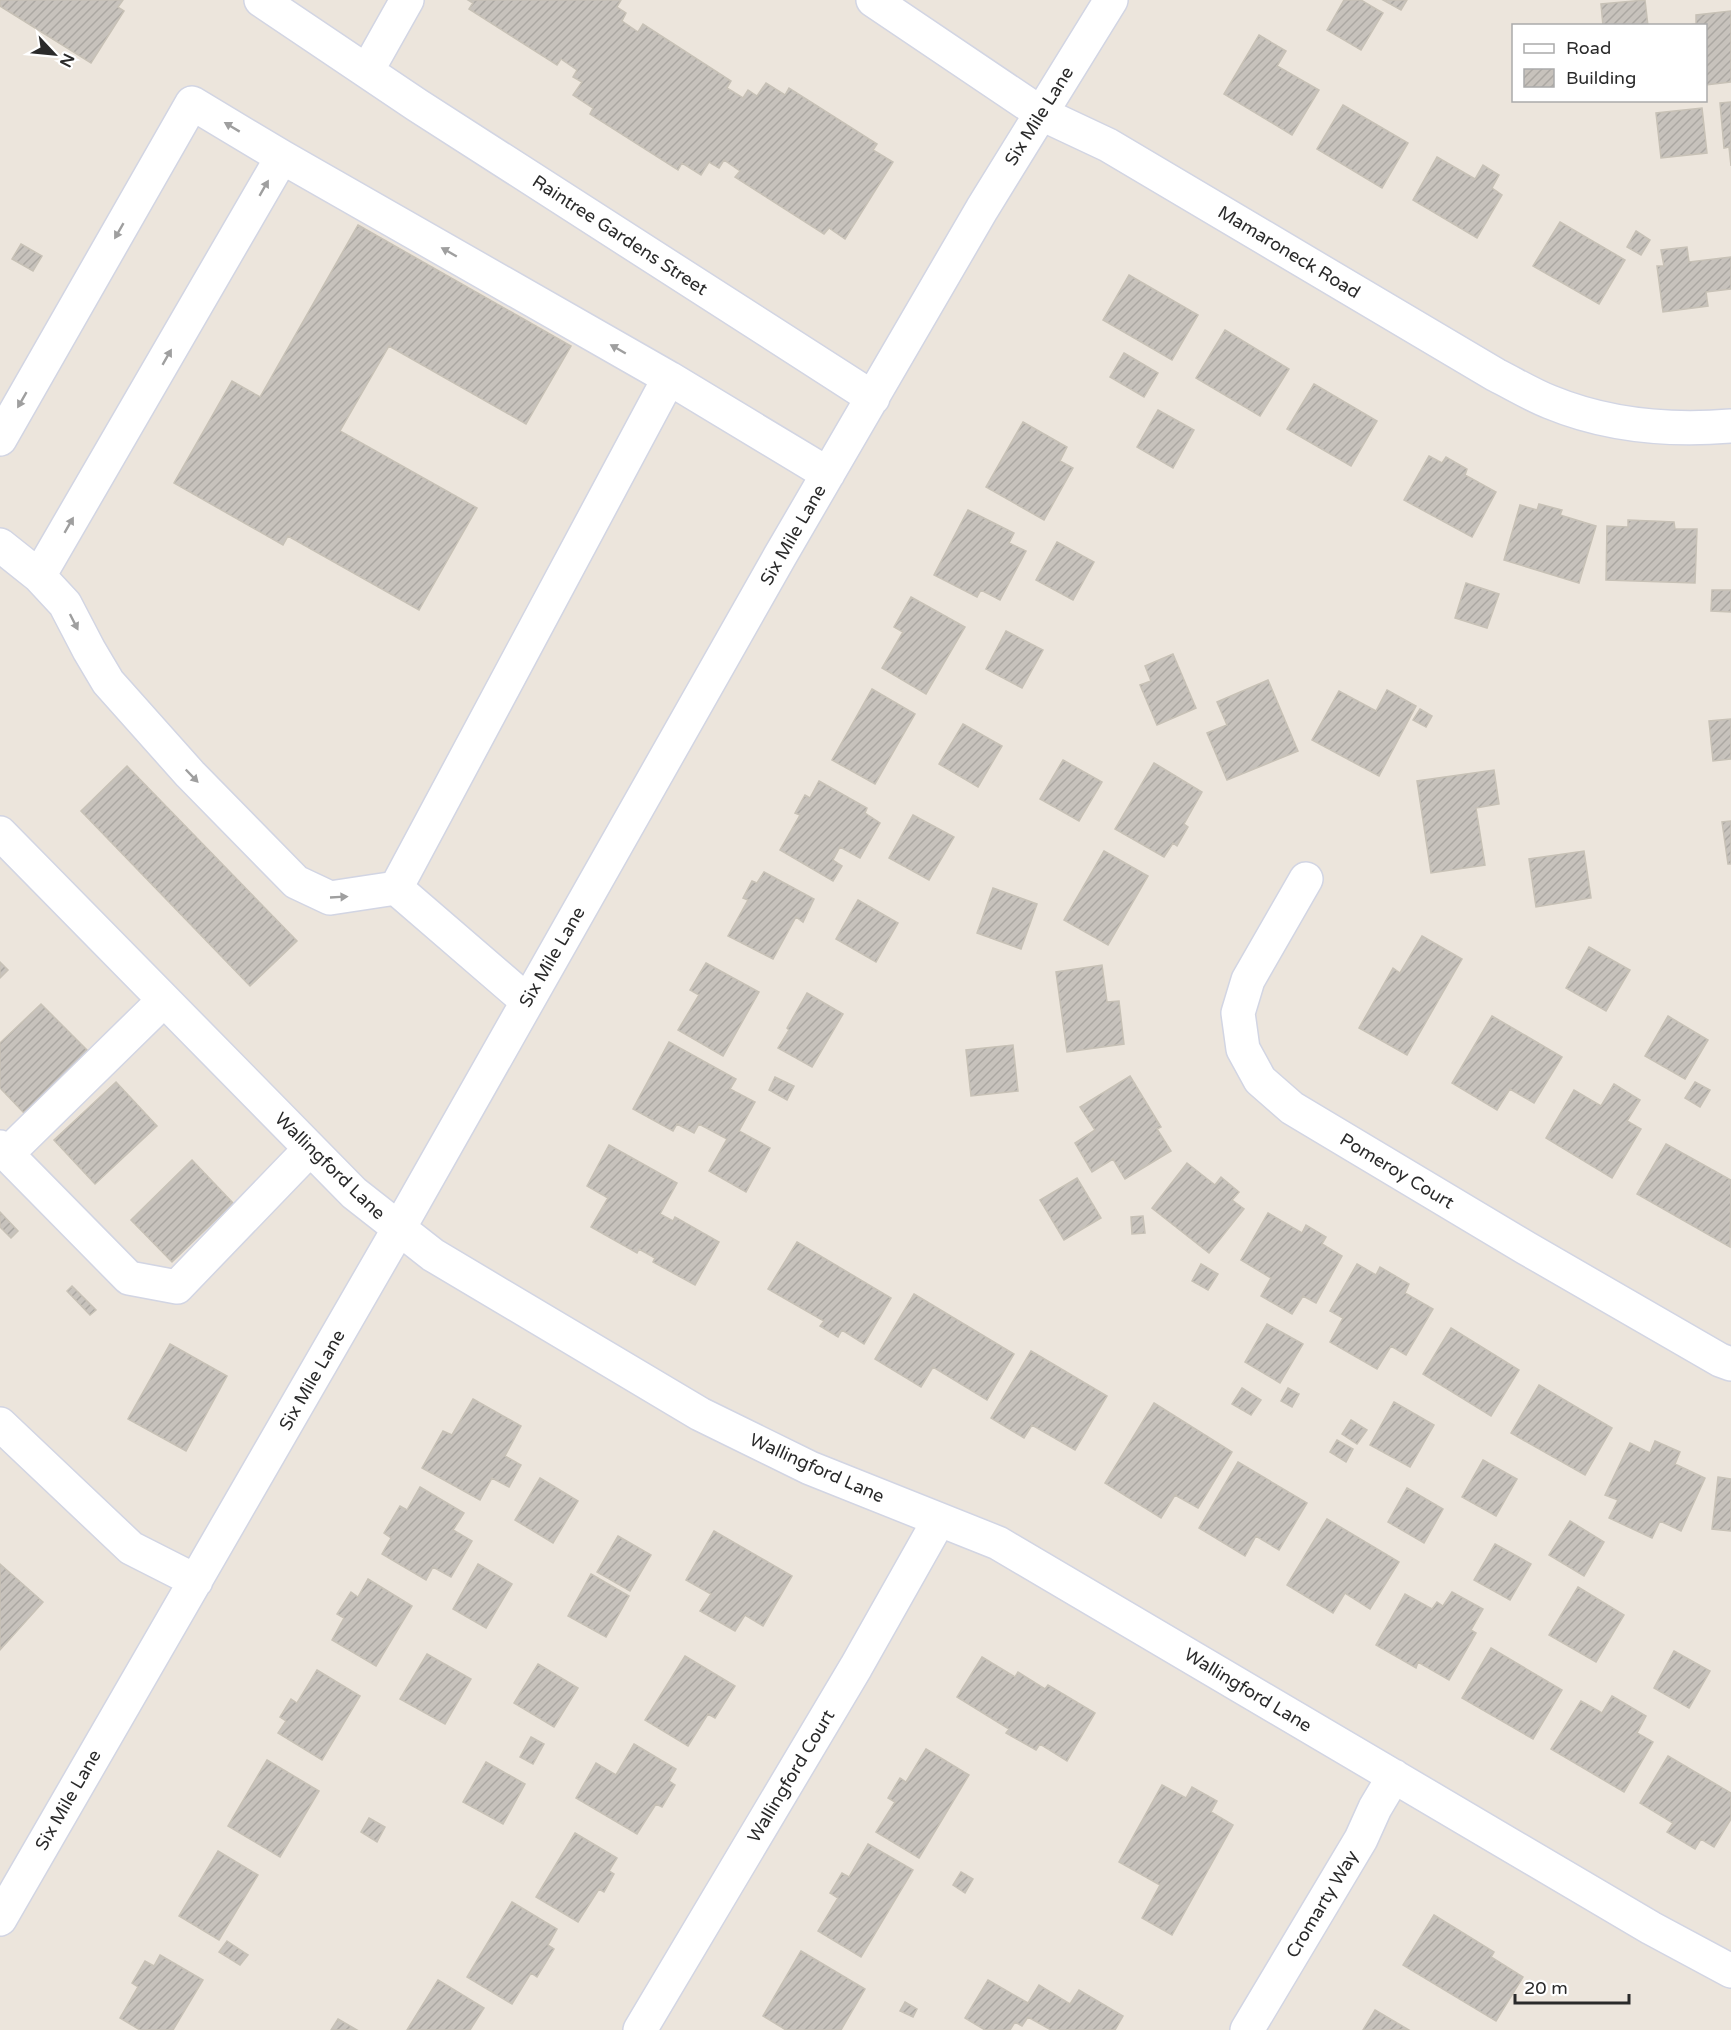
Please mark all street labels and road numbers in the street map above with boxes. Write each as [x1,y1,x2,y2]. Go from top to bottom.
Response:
street label: Six Mile Lane [1000,62,1078,170]
street label: Raintree Gardens Street [528,170,712,300]
street label: Mamaroneck Road [1214,201,1364,303]
street label: Six Mile Lane [755,481,831,589]
street label: Six Mile Lane [514,903,590,1011]
street label: Wallingford Lane [270,1108,390,1224]
street label: Pomeroy Court [1336,1128,1458,1214]
street label: Six Mile Lane [274,1326,350,1434]
street label: Wallingford Lane [746,1428,888,1508]
street label: Wallingford Lane [1180,1643,1316,1737]
street label: Wallingford Court [743,1705,839,1846]
street label: Six Mile Lane [30,1746,106,1854]
street label: Cromarty Way [1281,1846,1363,1962]

